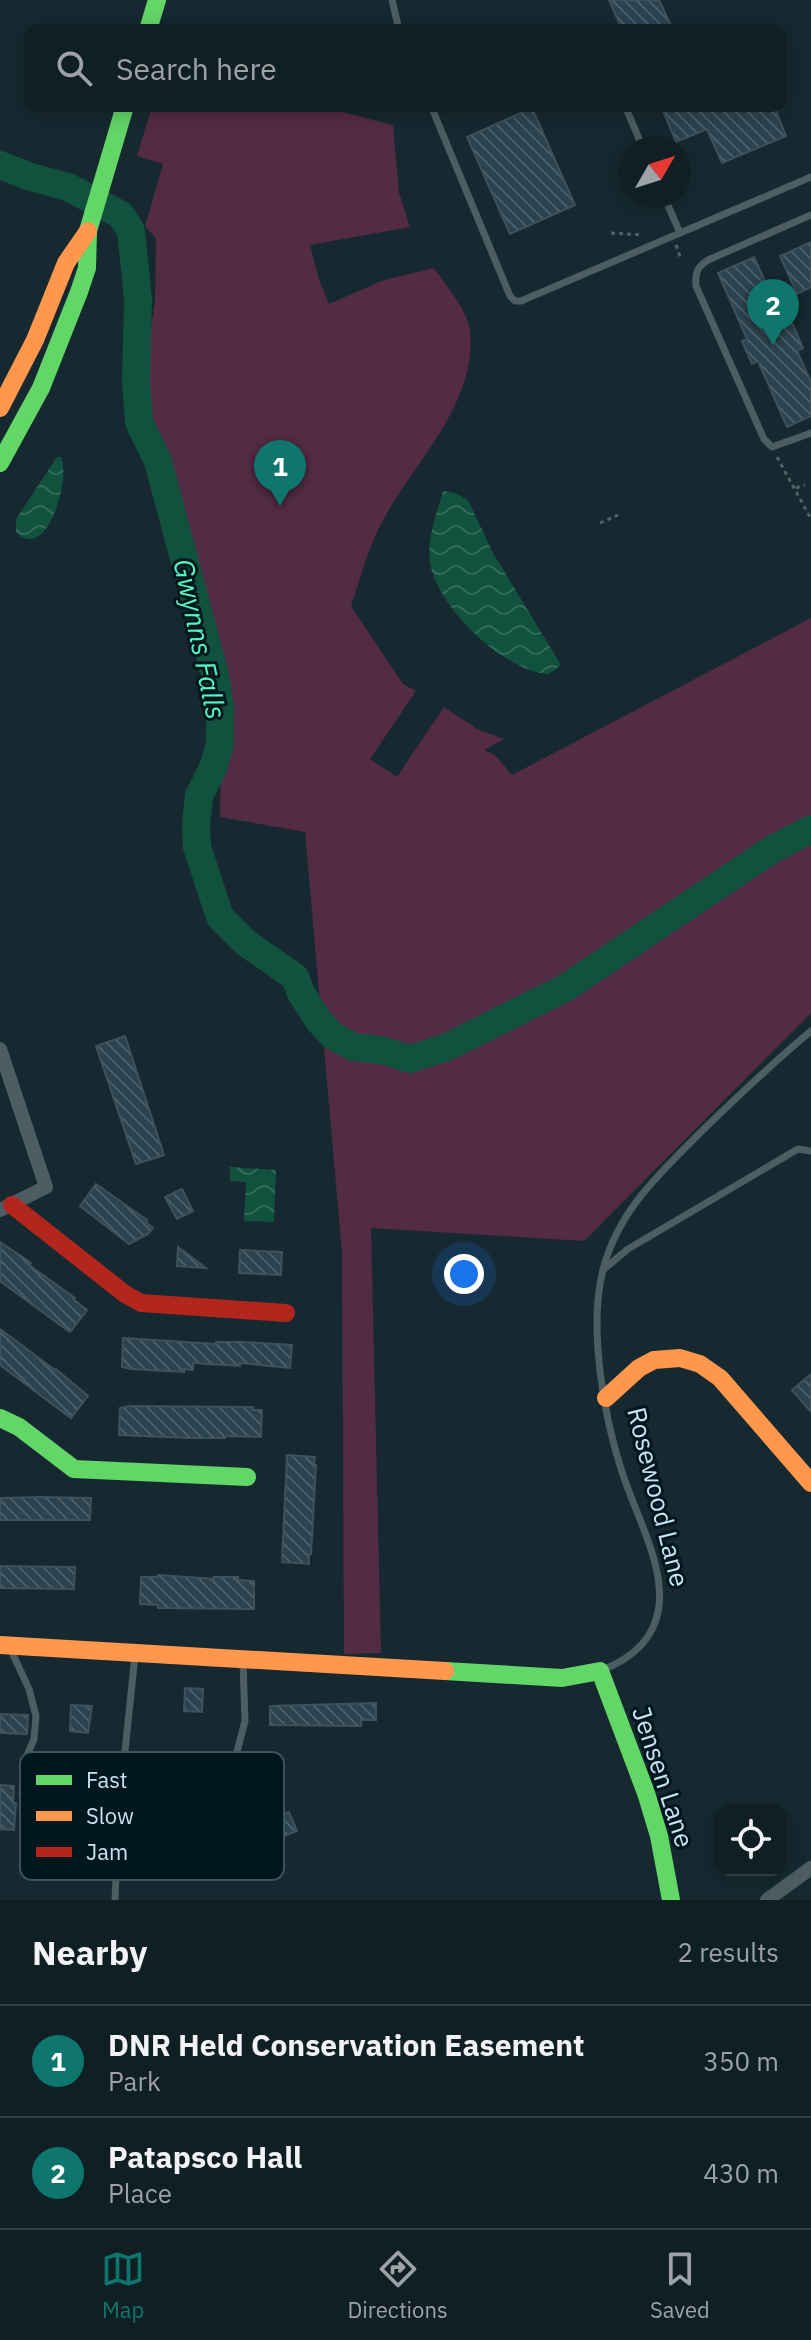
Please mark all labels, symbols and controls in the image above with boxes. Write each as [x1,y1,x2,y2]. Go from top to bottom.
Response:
search box [24,24,787,112]
icon: search [52,46,96,90]
text: Search here [116,49,277,88]
north arrow [619,136,691,208]
pin: 2 [747,279,799,345]
pin: 1 [254,440,306,506]
water label: Gwynns Falls [165,555,235,722]
your location [444,1254,484,1294]
street label: Rosewood Lane [620,1404,698,1590]
street label: Jensen Lane [625,1702,703,1851]
legend [20,1752,284,1880]
text: Fast [86,1765,127,1794]
text: Slow [86,1801,134,1830]
map controls [715,1804,787,1876]
button: locate [715,1804,787,1876]
text: Jam [86,1837,128,1866]
text: Nearby [32,1930,147,1974]
text: 2 results [677,1935,779,1969]
text: DNR Held Conservation Easement [108,2025,585,2064]
text: 1 [50,2044,66,2078]
text: 350 m [703,2044,779,2078]
text: Park [108,2064,161,2098]
text: Patapsco Hall [108,2137,302,2176]
text: 2 [50,2156,66,2190]
text: 430 m [703,2156,779,2190]
text: Place [108,2176,172,2210]
tab: Map [101,2247,145,2324]
tab: Directions [348,2247,448,2324]
tab: Saved [650,2247,710,2324]

